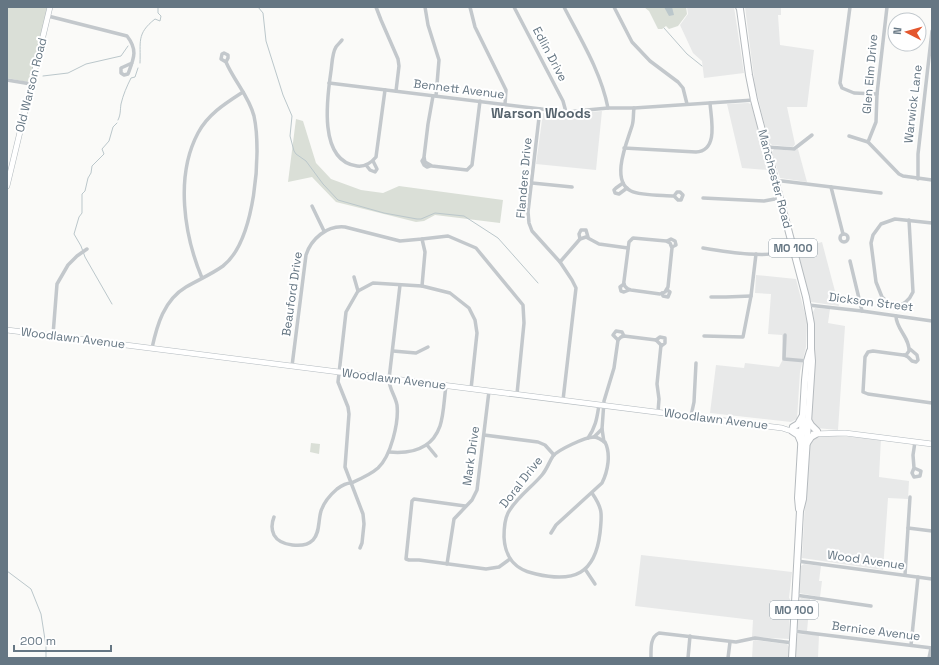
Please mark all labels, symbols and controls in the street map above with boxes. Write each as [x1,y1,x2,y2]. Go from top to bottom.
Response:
north arrow [887,12,927,52]
street label: Edlin Drive [529,24,571,84]
text: N [890,27,904,35]
street label: Glen Elm Drive [859,33,881,115]
street label: Old Warson Road [12,36,50,134]
street label: Warwick Lane [900,64,926,144]
street label: Bennett Avenue [413,75,505,103]
district label: Warson Woods [491,104,591,122]
street label: Manchester Road [754,128,796,230]
street label: Flanders Drive [512,137,536,219]
road number: MO 100 [769,239,817,257]
street label: Beauford Drive [278,251,306,337]
street label: Dickson Street [828,289,914,315]
street label: Woodlawn Avenue [20,324,126,352]
street label: Woodlawn Avenue [341,365,447,393]
street label: Woodlawn Avenue [663,405,769,433]
street label: Mark Drive [459,425,483,487]
street label: Doral Drive [496,453,546,511]
street label: Wood Avenue [826,547,906,573]
road number: MO 100 [770,601,818,619]
street label: Bernice Avenue [831,618,921,644]
scale bar [14,627,111,653]
text: 200 m [20,633,56,649]

